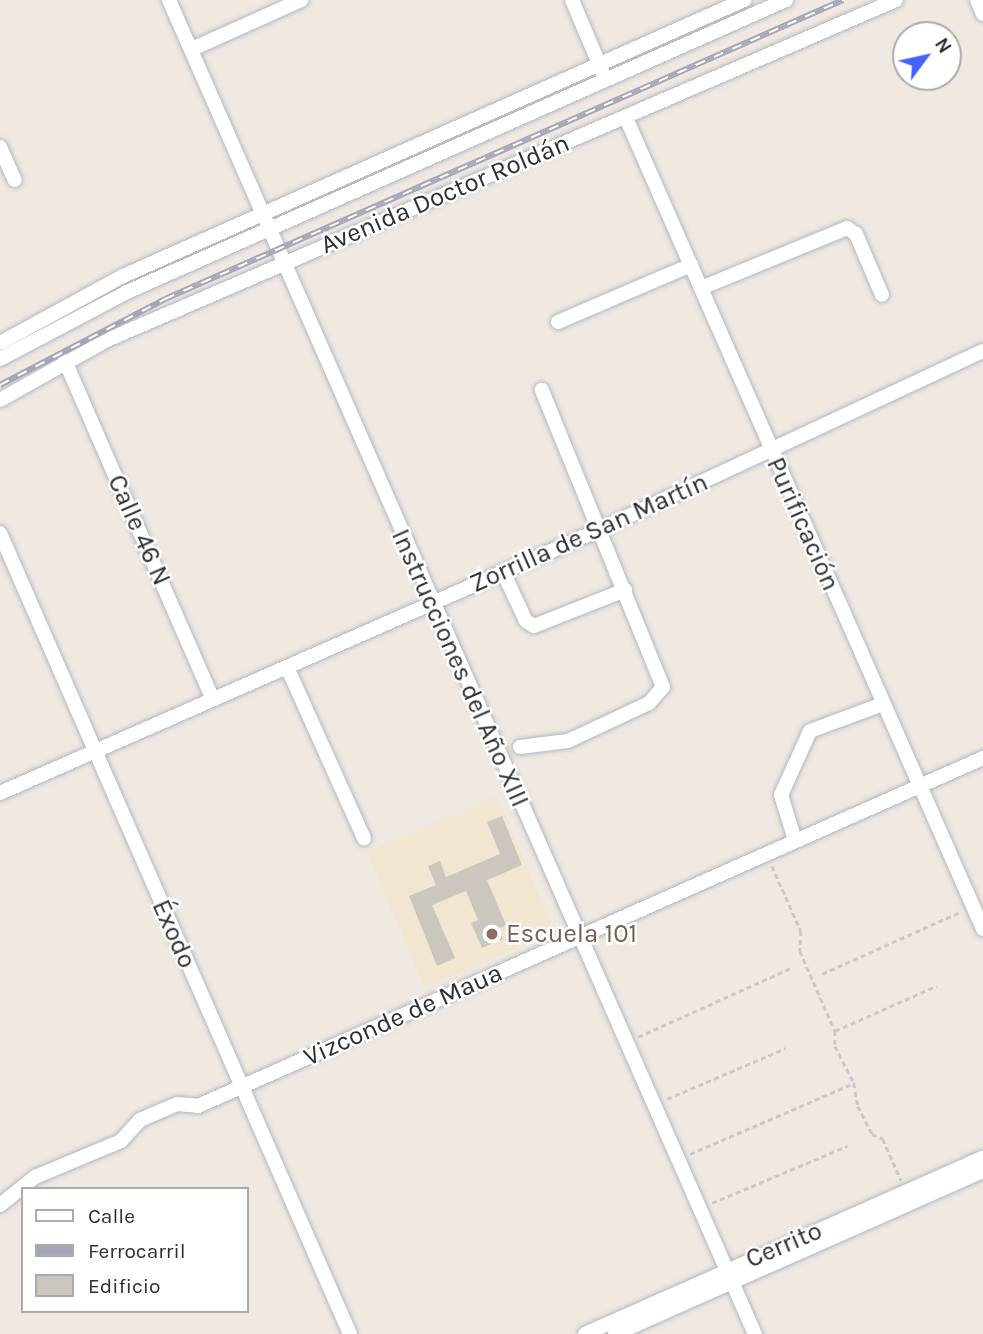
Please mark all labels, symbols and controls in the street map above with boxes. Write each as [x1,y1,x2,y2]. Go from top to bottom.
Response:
north arrow [892,21,962,91]
text: N [930,34,956,57]
street label: Avenida Doctor Roldán [316,127,574,261]
street label: Purificación [760,452,846,596]
street label: Zorrilla de San Martín [465,466,713,600]
street label: Calle 46 N [101,470,177,590]
street label: Instrucciones del Año XIII [385,524,535,812]
street label: Éxodo [145,895,203,973]
place label: Escuela 101 [506,918,637,950]
marker: Escuela 101 [484,926,500,942]
street label: Vizconde de Maua [299,957,507,1073]
legend [21,1187,248,1313]
text: Calle [88,1204,135,1228]
street label: Cerrito [741,1215,827,1275]
text: Ferrocarril [88,1239,186,1263]
text: Edificio [88,1274,161,1298]

